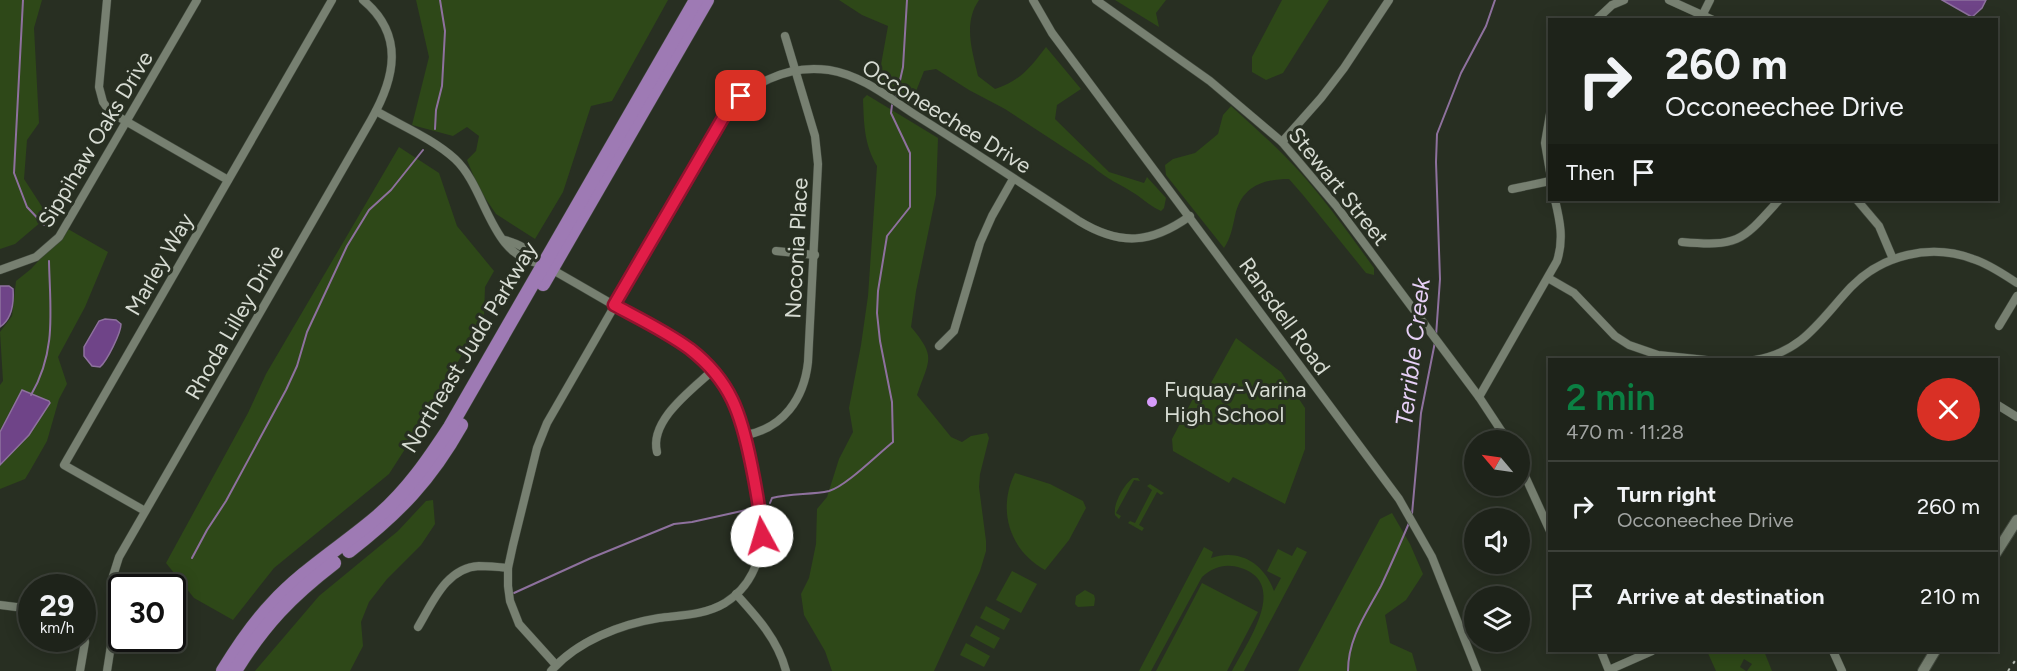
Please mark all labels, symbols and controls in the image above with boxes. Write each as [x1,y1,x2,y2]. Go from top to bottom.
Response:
text: 260 m [1665,39,1788,90]
icon: right [1566,42,1644,120]
street label: Sippihaw Oaks Drive [32,46,159,232]
street label: Occoneechee Drive [857,53,1036,179]
pin [715,70,766,121]
icon: arrive [724,79,757,112]
text: Occoneechee Drive [1665,90,1904,123]
street label: Stewart Street [1283,122,1395,251]
icon: arrive [1627,156,1660,189]
text: Then [1566,159,1615,186]
street label: Noconia Place [779,177,814,319]
street label: Marley Way [119,208,200,320]
street label: Northeast Judd Parkway [396,237,543,458]
street label: Rhoda Lilley Drive [179,240,290,404]
street label: Ransdell Road [1233,252,1336,380]
water label: Terrible Creek [1389,275,1436,428]
place label: Fuquay-Varina High School [1164,376,1306,428]
text: 2 min [1566,376,1656,419]
button: close [1917,378,1980,441]
marker: Fuquay-Varina High School [1145,395,1159,409]
text: 470 m · 11:28 [1566,420,1684,444]
north arrow [1464,430,1530,496]
map controls [1464,430,1530,652]
text: Turn right [1617,481,1716,508]
icon: right [1566,490,1599,523]
text: 260 m [1917,493,1980,520]
position arrow [730,504,794,568]
button: sound [1464,508,1530,574]
text: Occoneechee Drive [1617,508,1794,532]
speed limit sign: 30 [108,574,186,652]
icon: arrive [1566,580,1599,613]
text: Arrive at destination [1617,583,1825,610]
text: 210 m [1920,583,1980,610]
button: layers [1464,586,1530,652]
text: 29 [40,587,74,624]
text: km/h [40,619,74,637]

